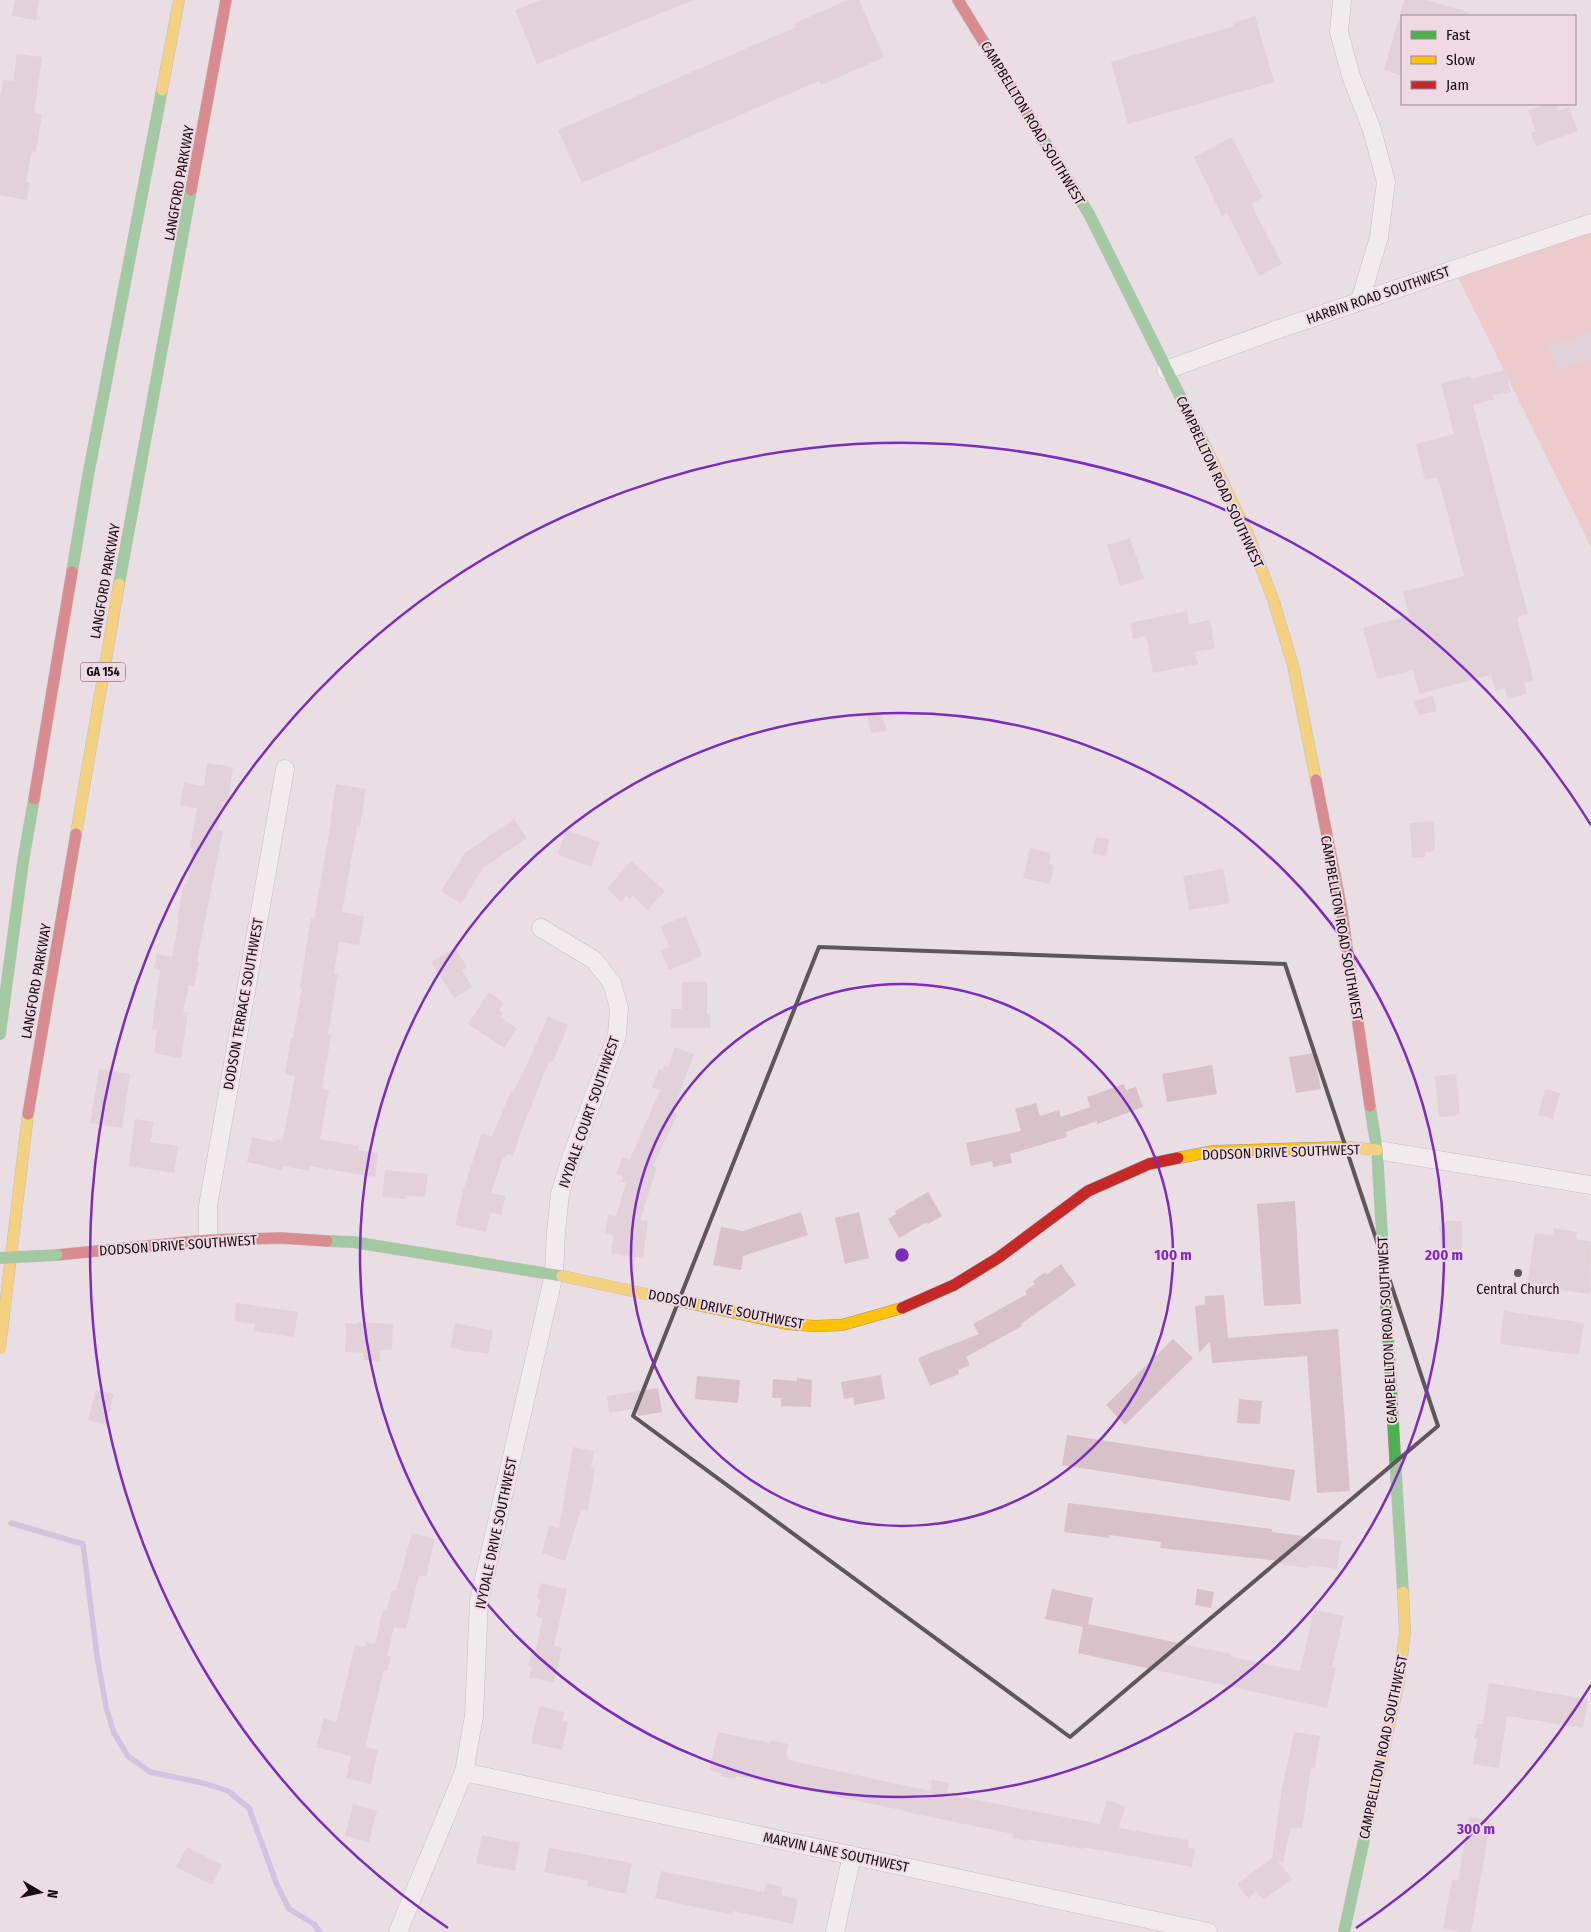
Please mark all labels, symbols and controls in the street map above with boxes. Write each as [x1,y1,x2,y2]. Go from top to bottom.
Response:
legend [1401,15,1576,105]
text: Fast [1446,26,1470,44]
street label: CAMPBELLTON ROAD SOUTHWEST [977,38,1088,209]
text: Slow [1446,51,1475,69]
text: Jam [1446,76,1469,94]
street label: LANGFORD PARKWAY [161,124,198,242]
street label: HARBIN ROAD SOUTHWEST [1304,263,1453,328]
street label: CAMPBELLTON ROAD SOUTHWEST [1172,394,1267,571]
street label: LANGFORD PARKWAY [87,522,124,640]
road number: GA 154 [80,662,126,682]
street label: CAMPBELLTON ROAD SOUTHWEST [1317,834,1366,1022]
street label: DODSON TERRACE SOUTHWEST [220,916,267,1091]
street label: LANGFORD PARKWAY [18,922,55,1040]
street label: IVYDALE COURT SOUTHWEST [556,1034,624,1190]
street label: DODSON DRIVE SOUTHWEST [1202,1141,1361,1164]
street label: DODSON DRIVE SOUTHWEST [99,1231,258,1259]
street label: CAMPBELLTON ROAD SOUTHWEST [1374,1235,1401,1424]
centre of rings [893,1246,911,1264]
text: 100 m [1154,1246,1192,1264]
text: 200 m [1424,1246,1463,1264]
marker: Central Church [1512,1267,1524,1279]
place label: Central Church [1476,1281,1560,1298]
street label: DODSON DRIVE SOUTHWEST [647,1286,806,1333]
street label: IVYDALE DRIVE SOUTHWEST [472,1455,521,1610]
street label: CAMPBELLTON ROAD SOUTHWEST [1356,1653,1411,1841]
text: 300 m [1456,1820,1495,1838]
street label: MARVIN LANE SOUTHWEST [762,1829,911,1876]
north arrow [15,1867,65,1917]
text: N [43,1888,61,1899]

